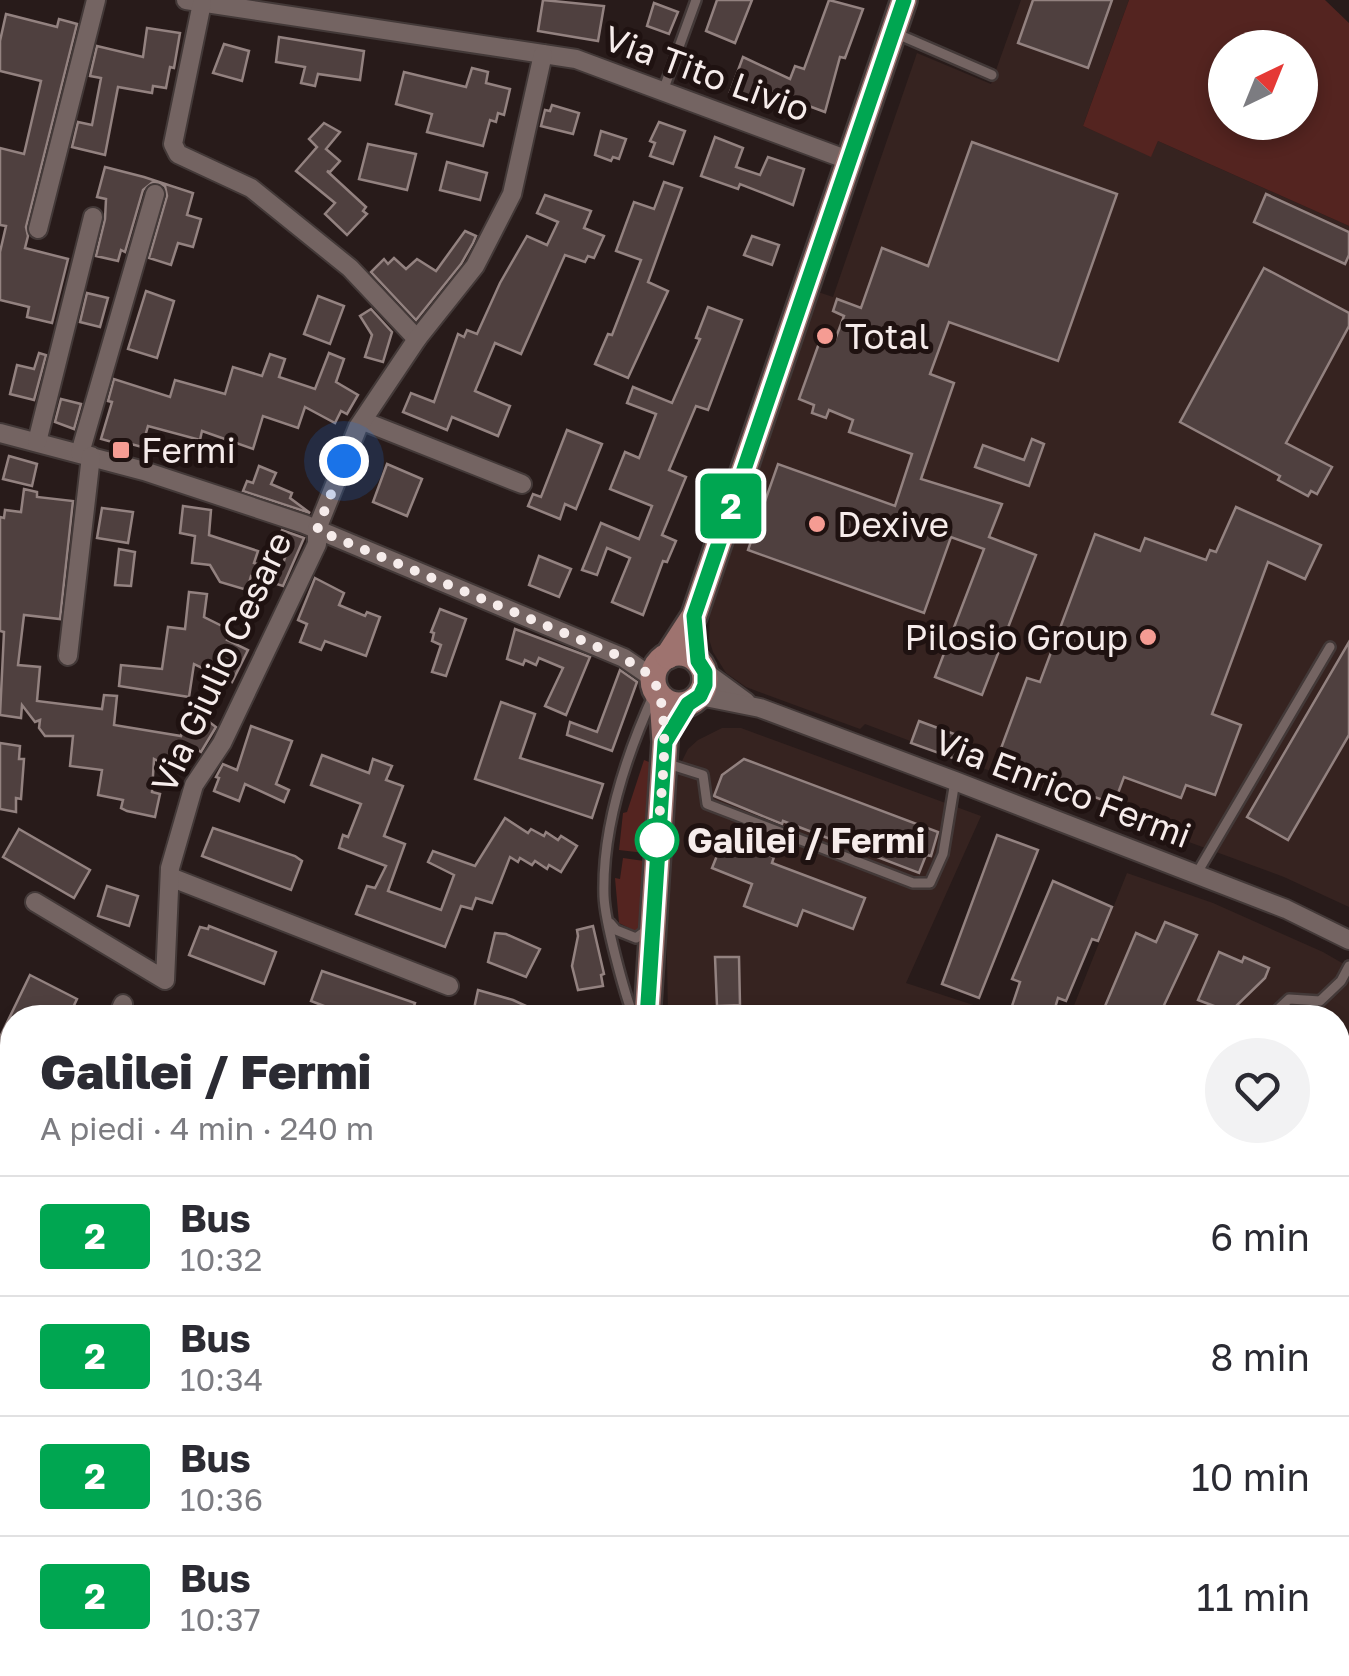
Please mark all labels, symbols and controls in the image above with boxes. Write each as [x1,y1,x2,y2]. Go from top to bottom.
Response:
street label: Via Tito Livio [599,16,815,130]
north arrow [1208,30,1318,140]
map controls [1208,30,1318,140]
place label: Total [845,315,930,357]
marker: Total [814,325,836,347]
place label: Fermi [141,429,236,471]
your location [319,436,369,486]
marker: Fermi [110,439,132,461]
line badge: 2 [698,474,764,538]
text: 2 [720,485,742,527]
place label: Dexive [837,503,949,545]
marker: Dexive [806,513,828,535]
street label: Via Giulio Cesare [142,525,300,799]
place label: Pilosio Group [904,616,1128,658]
marker: Pilosio Group [1137,626,1159,648]
street label: Via Enrico Fermi [929,720,1197,856]
marker: Galilei / Fermi [636,819,678,861]
place label: Galilei / Fermi [687,819,925,861]
button: heart [1205,1038,1310,1143]
text: Galilei / Fermi [40,1042,371,1100]
text: A piedi · 4 min · 240 m [40,1109,374,1147]
text: Bus [180,1195,251,1240]
text: 6 min [1210,1214,1310,1259]
text: 2 [84,1215,106,1257]
text: 10:32 [180,1240,262,1278]
text: Bus [180,1315,251,1360]
text: 8 min [1210,1334,1310,1379]
text: 2 [84,1335,106,1377]
text: 10:34 [180,1360,263,1398]
text: Bus [180,1435,251,1480]
text: 10 min [1191,1454,1310,1499]
text: 2 [84,1455,106,1497]
text: 10:36 [180,1480,263,1518]
text: Bus [180,1555,251,1600]
text: 11 min [1196,1574,1310,1619]
text: 2 [84,1575,106,1617]
text: 10:37 [180,1600,261,1638]

